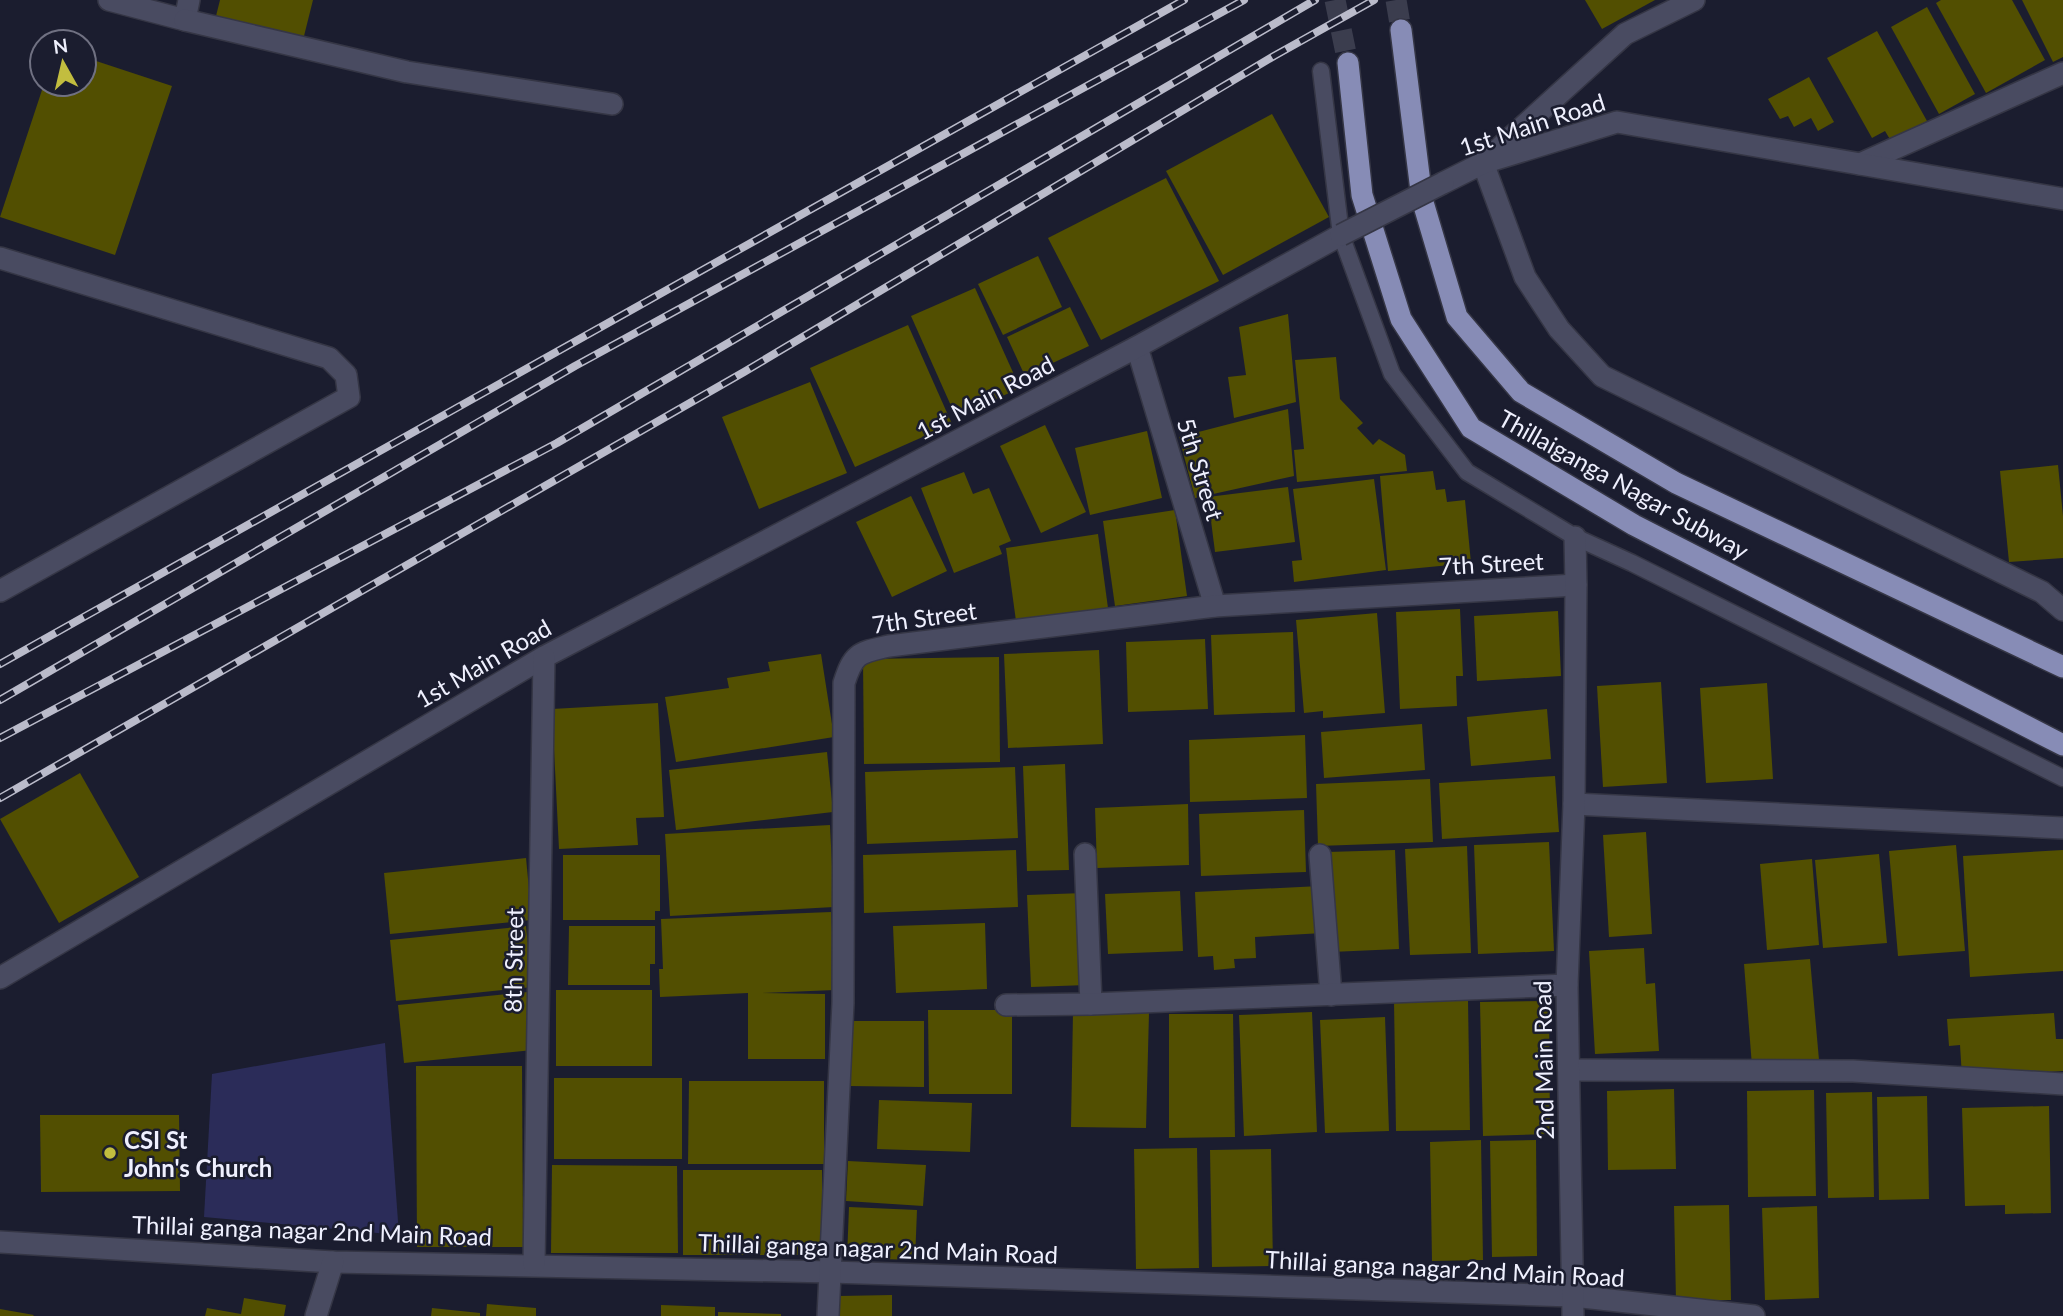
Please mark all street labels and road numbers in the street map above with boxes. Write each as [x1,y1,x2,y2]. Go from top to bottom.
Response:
street label: 1st Main Road [1455,87,1609,161]
street label: 1st Main Road [911,349,1059,445]
street label: Thillaiganga Nagar Subway [1494,403,1755,565]
street label: 5th Street [1172,414,1230,524]
street label: 7th Street [1438,546,1545,580]
street label: 7th Street [870,595,979,639]
street label: 1st Main Road [410,613,556,713]
street label: 8th Street [498,907,528,1013]
street label: 2nd Main Road [1527,980,1559,1140]
street label: Thillai ganga nagar 2nd Main Road [132,1209,492,1251]
street label: Thillai ganga nagar 2nd Main Road [698,1227,1058,1269]
street label: Thillai ganga nagar 2nd Main Road [1264,1244,1626,1292]

